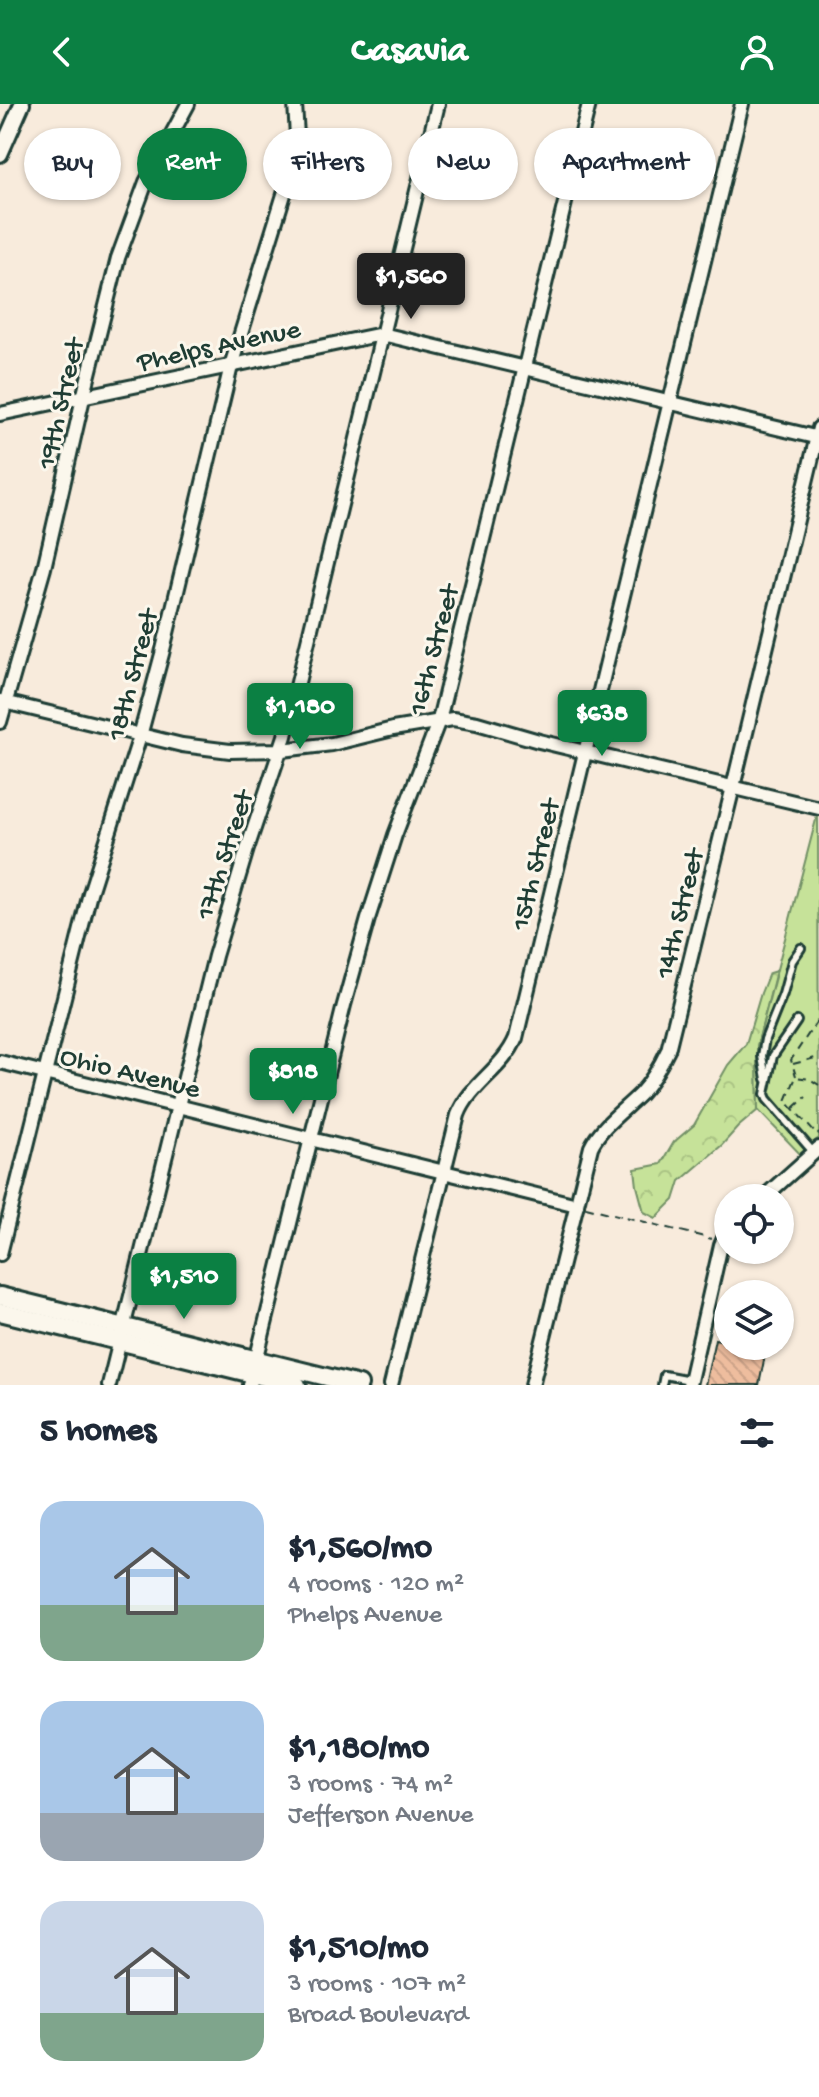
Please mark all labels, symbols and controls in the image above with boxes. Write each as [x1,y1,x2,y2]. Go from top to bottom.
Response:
icon: back [40,30,84,74]
icon: person [735,30,779,74]
text: Casavia [351,31,468,74]
chip: Buy [24,128,121,200]
chip: Rent [137,128,247,200]
chip: Filters [263,128,392,200]
chip: New [408,128,518,200]
chip: Apartment [534,128,716,200]
pin: $1,560 [346,253,476,321]
text: $1,560 [375,263,447,294]
street label: Phelps Avenue [133,314,304,381]
street label: 19th Street [31,333,94,474]
street label: 16th Street [402,579,469,720]
street label: 18th Street [101,604,168,745]
pin: $1,180 [235,683,365,751]
pin: $638 [555,690,649,758]
text: $1,180 [265,693,335,724]
text: $638 [576,700,628,731]
street label: 17th Street [190,784,263,925]
street label: 15th Street [505,794,570,935]
street label: 14th Street [649,843,714,983]
street label: Ohio Avenue [56,1041,204,1108]
pin: $818 [246,1048,340,1116]
text: $818 [268,1058,318,1089]
map controls [714,1184,794,1360]
button: locate [714,1184,794,1264]
pin: $1,510 [119,1253,249,1321]
text: $1,510 [149,1263,219,1294]
button: layers [714,1280,794,1360]
icon: filters [735,1411,779,1455]
text: 5 homes [40,1413,156,1453]
text: $1,560/mo [288,1530,432,1570]
icon: home [104,1533,200,1629]
text: 4 rooms · 120 m² [288,1570,464,1601]
text: Phelps Avenue [288,1601,442,1632]
text: $1,180/mo [288,1730,429,1770]
icon: home [104,1733,200,1829]
text: 3 rooms · 74 m² [288,1770,453,1801]
text: Jefferson Avenue [288,1801,474,1832]
text: $1,510/mo [288,1930,429,1970]
icon: home [104,1933,200,2029]
text: 3 rooms · 107 m² [288,1970,466,2001]
text: Broad Boulevard [288,2001,468,2032]

